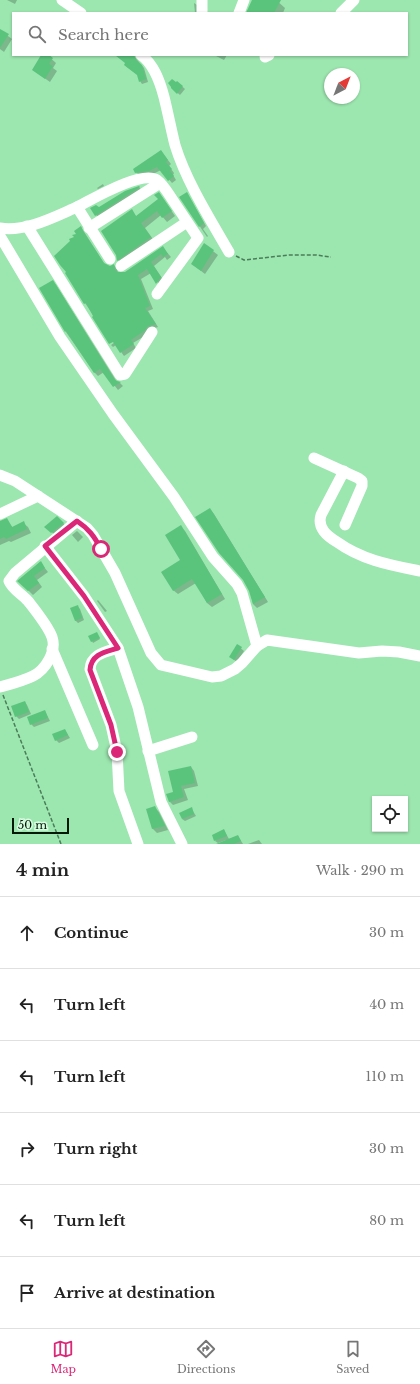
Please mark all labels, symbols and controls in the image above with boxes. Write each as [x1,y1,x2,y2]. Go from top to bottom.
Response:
search box [12,12,408,56]
icon: search [26,23,48,45]
text: Search here [58,25,149,44]
north arrow [324,68,360,104]
route start [92,540,110,558]
route end [108,743,126,761]
map controls [372,796,408,832]
button: locate [372,796,408,832]
scale bar [12,816,69,835]
text: 50 m [18,818,47,832]
text: 4 min [16,860,69,881]
text: Walk · 290 m [316,862,404,879]
icon: ahead [16,922,38,944]
text: Continue [54,923,129,942]
text: 30 m [369,924,404,941]
icon: left [16,994,38,1016]
text: Turn left [54,995,125,1014]
text: 40 m [369,996,404,1013]
icon: left [16,1066,38,1088]
text: Turn left [54,1067,125,1086]
text: 110 m [365,1068,404,1085]
icon: right [16,1138,38,1160]
text: Turn right [54,1139,137,1158]
text: 30 m [369,1140,404,1157]
icon: left [16,1210,38,1232]
text: Turn left [54,1211,125,1230]
text: 80 m [369,1212,404,1229]
icon: arrive [16,1282,38,1304]
text: Arrive at destination [54,1283,215,1302]
tab: Map [50,1338,76,1376]
tab: Directions [177,1338,235,1376]
tab: Saved [336,1338,370,1376]

